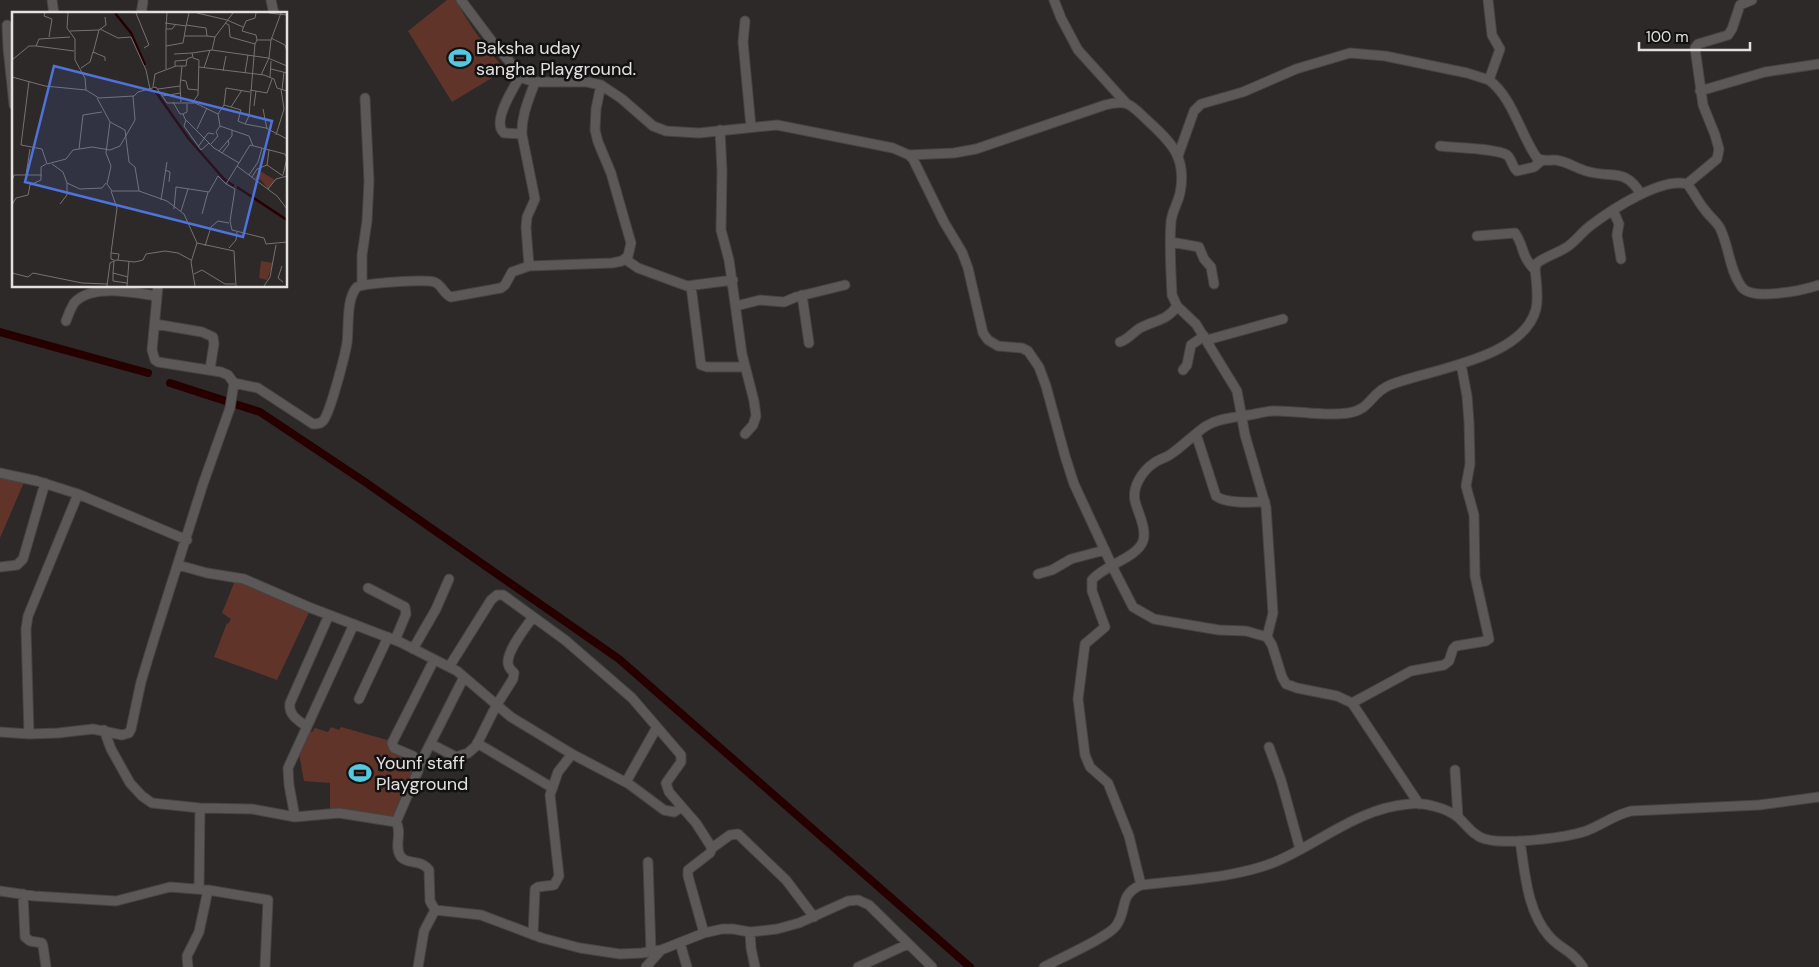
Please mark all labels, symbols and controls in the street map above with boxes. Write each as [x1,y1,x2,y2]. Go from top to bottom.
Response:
inset map [12,12,288,288]
scale bar [1639,20,1750,52]
text: 100 m [1646,27,1689,47]
place label: Baksha uday sangha Playground. [476,36,636,81]
sports icon: Baksha uday sangha Playground. [447,45,473,71]
place label: Younf staff Playground [376,751,468,796]
sports icon: Younf staff Playground [347,760,373,786]

